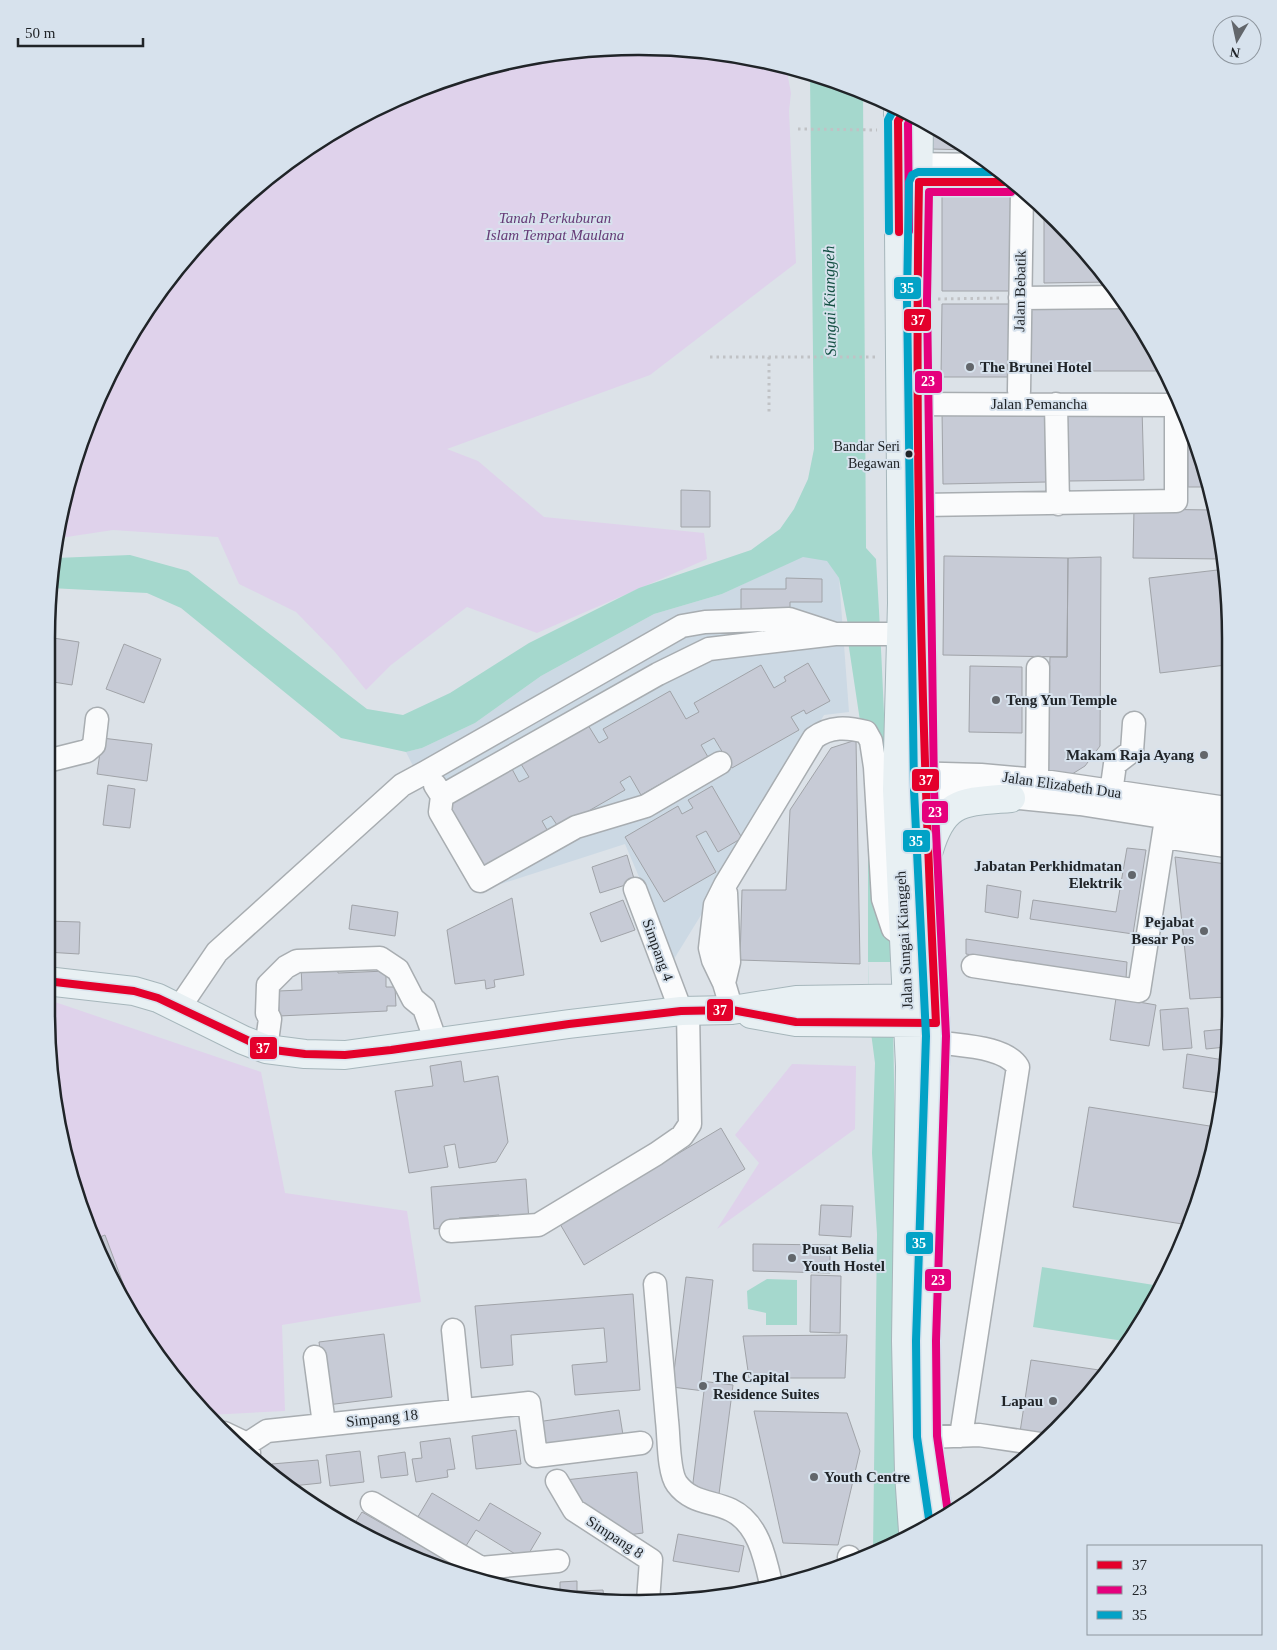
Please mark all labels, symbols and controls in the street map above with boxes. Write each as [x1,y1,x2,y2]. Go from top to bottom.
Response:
scale bar [18,15,142,47]
north arrow [1212,15,1262,65]
text: 50 m [25,25,56,41]
text: N [1229,44,1241,61]
park label: Tanah Perkuburan Islam Tempat Maulana [485,210,624,243]
water label: Sungai Kianggeh [820,245,840,356]
street label: Jalan Bebatik [1011,250,1029,332]
line badge: 35 [893,276,922,300]
text: 35 [900,281,914,296]
line badge: 37 [903,308,932,332]
text: 37 [911,313,925,328]
place label: The Brunei Hotel [980,359,1092,375]
marker: The Brunei Hotel [964,361,976,373]
line badge: 23 [914,370,943,394]
text: 23 [921,374,935,389]
street label: Jalan Pemancha [991,396,1087,412]
place label: Bandar Seri Begawan [834,439,900,471]
marker: Bandar Seri Begawan [904,449,914,459]
place label: Teng Yun Temple [1006,692,1117,708]
marker: Teng Yun Temple [990,694,1002,706]
place label: Makam Raja Ayang [1066,747,1194,763]
marker: Makam Raja Ayang [1198,749,1210,761]
line badge: 37 [911,768,940,792]
street label: Jalan Elizabeth Dua [1001,769,1123,801]
text: 37 [919,773,933,788]
line badge: 23 [921,800,949,824]
text: 23 [928,805,942,820]
line badge: 35 [902,829,931,853]
text: 35 [909,834,923,849]
place label: Jabatan Perkhidmatan Elektrik [974,858,1123,891]
marker: Jabatan Perkhidmatan Elektrik [1126,869,1138,881]
street label: Jalan Sungai Kianggeh [892,870,916,1009]
place label: Pejabat Besar Pos [1131,914,1194,947]
street label: Simpang 4 [639,917,677,984]
marker: Pejabat Besar Pos [1198,925,1210,937]
line badge: 37 [706,998,734,1022]
text: 37 [713,1003,727,1018]
line badge: 37 [249,1036,278,1060]
text: 37 [256,1041,270,1056]
line badge: 35 [905,1231,934,1255]
text: 35 [912,1236,926,1251]
place label: Pusat Belia Youth Hostel [802,1241,885,1274]
marker: Pusat Belia Youth Hostel [786,1252,798,1264]
line badge: 23 [924,1268,952,1292]
text: 23 [931,1273,945,1288]
place label: The Capital Residence Suites [713,1369,819,1402]
marker: The Capital Residence Suites [697,1380,709,1392]
place label: Lapau [1001,1393,1043,1409]
marker: Lapau [1047,1395,1059,1407]
street label: Simpang 18 [345,1406,419,1430]
place label: Youth Centre [824,1469,910,1485]
marker: Youth Centre [808,1471,820,1483]
street label: Simpang 8 [584,1513,646,1561]
legend [1087,1545,1262,1635]
text: 37 [1132,1557,1148,1573]
text: 23 [1132,1582,1147,1598]
text: 35 [1132,1607,1147,1623]

